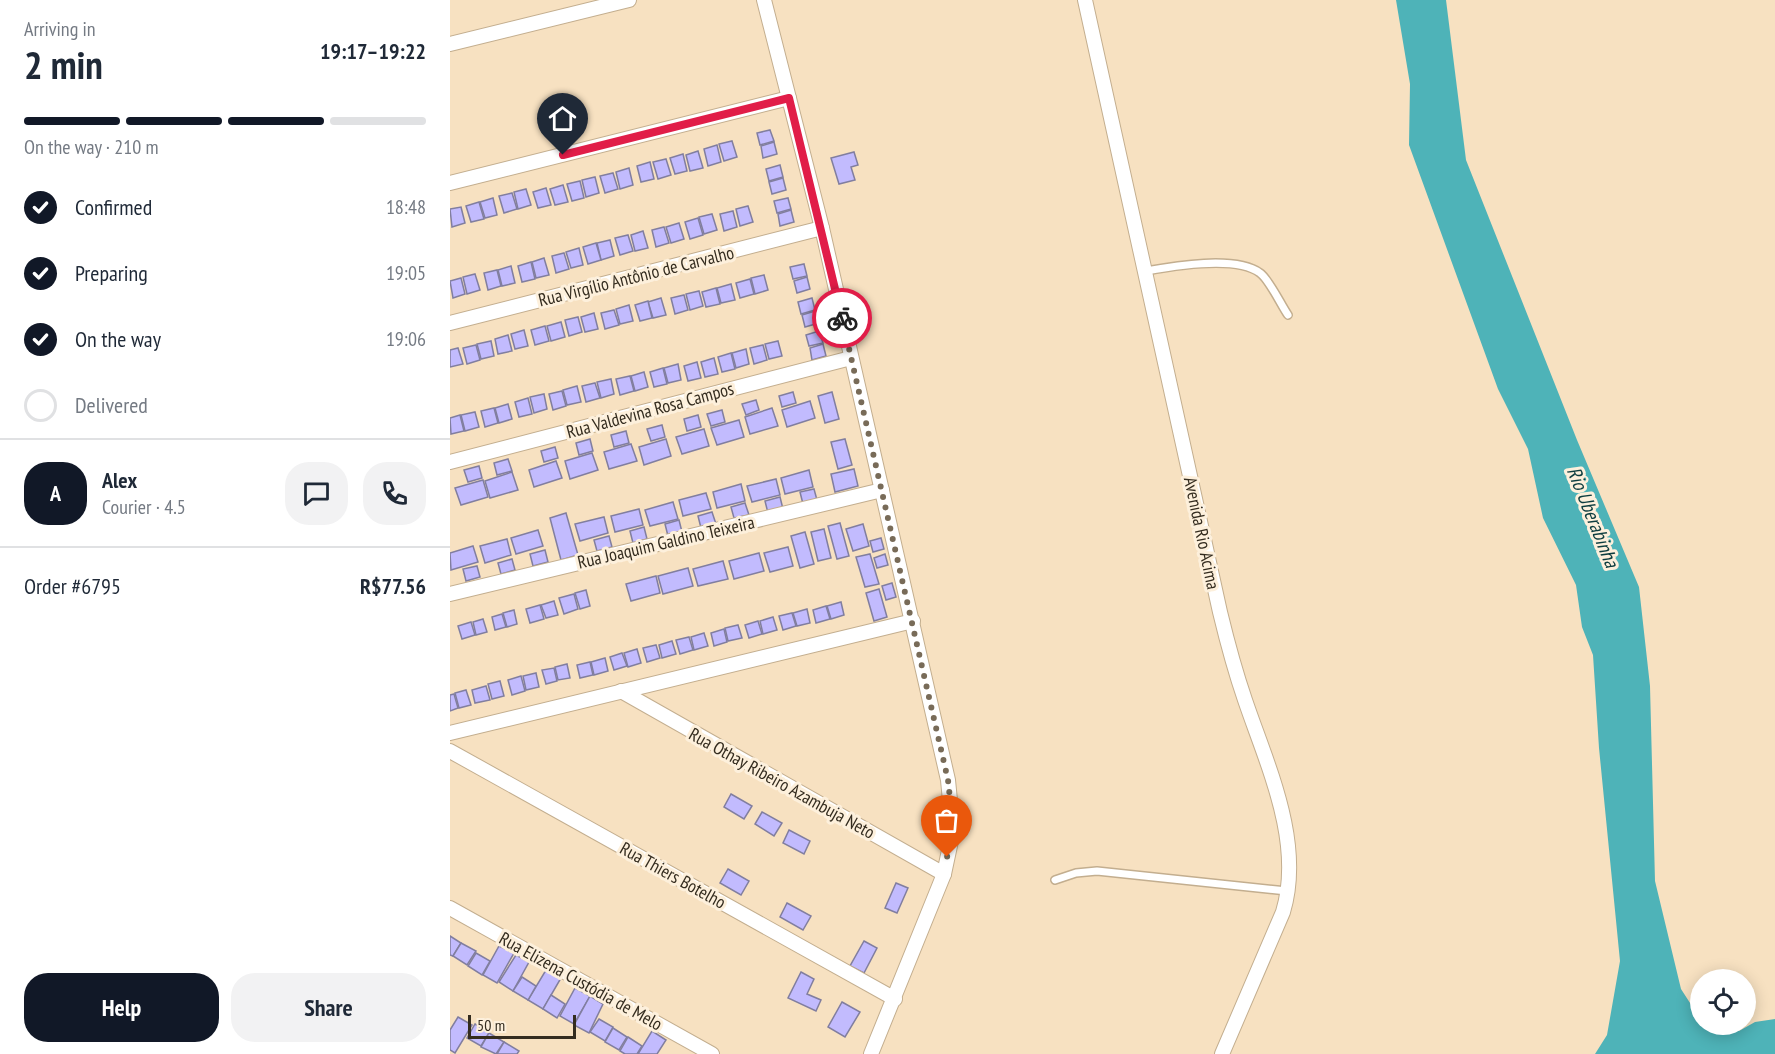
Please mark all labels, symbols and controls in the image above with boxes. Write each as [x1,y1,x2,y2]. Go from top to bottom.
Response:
text: Arriving in [24,16,96,42]
text: 19:17–19:22 [320,37,426,65]
text: 2 min [24,39,103,90]
pin [537,93,588,155]
icon: home [546,102,579,135]
text: On the way · 210 m [24,134,159,160]
icon: check [24,191,57,224]
text: Confirmed [75,193,152,221]
text: 18:48 [386,194,426,220]
street label: Rua Virgílio Antônio de Carvalho [536,241,736,311]
icon: check [24,257,57,290]
text: Preparing [75,259,148,287]
text: 19:05 [386,260,426,286]
courier [812,288,872,348]
icon: bike [826,302,859,335]
icon: check [24,323,57,356]
text: On the way [75,325,161,353]
text: 19:06 [386,326,426,352]
street label: Rua Valdevina Rosa Campos [564,377,736,443]
text: Delivered [75,391,148,419]
button: chat [285,462,348,525]
button: phone [363,462,426,525]
water label: Rio Uberabinha [1561,463,1625,572]
text: Alex [102,466,137,494]
street label: Avenida Rio Acima [1179,475,1225,591]
text: A [50,479,61,507]
text: Courier · 4.5 [102,494,186,520]
street label: Rua Joaquim Galdino Teixeira [575,510,757,574]
text: Order #6795 [24,572,121,600]
text: R$77.56 [360,572,426,600]
street label: Rua Othay Ribeiro Azambuja Neto [685,722,879,844]
pin [921,795,972,857]
icon: bag [930,804,963,837]
street label: Rua Thiers Botelho [616,836,730,914]
street label: Rua Elizena Custódia de Melo [495,927,667,1036]
map controls [1690,969,1756,1035]
button: locate [1690,969,1756,1035]
button: Help [24,973,219,1042]
button: Share [231,973,426,1042]
scale bar [468,1012,576,1040]
text: 50 m [477,1015,505,1035]

